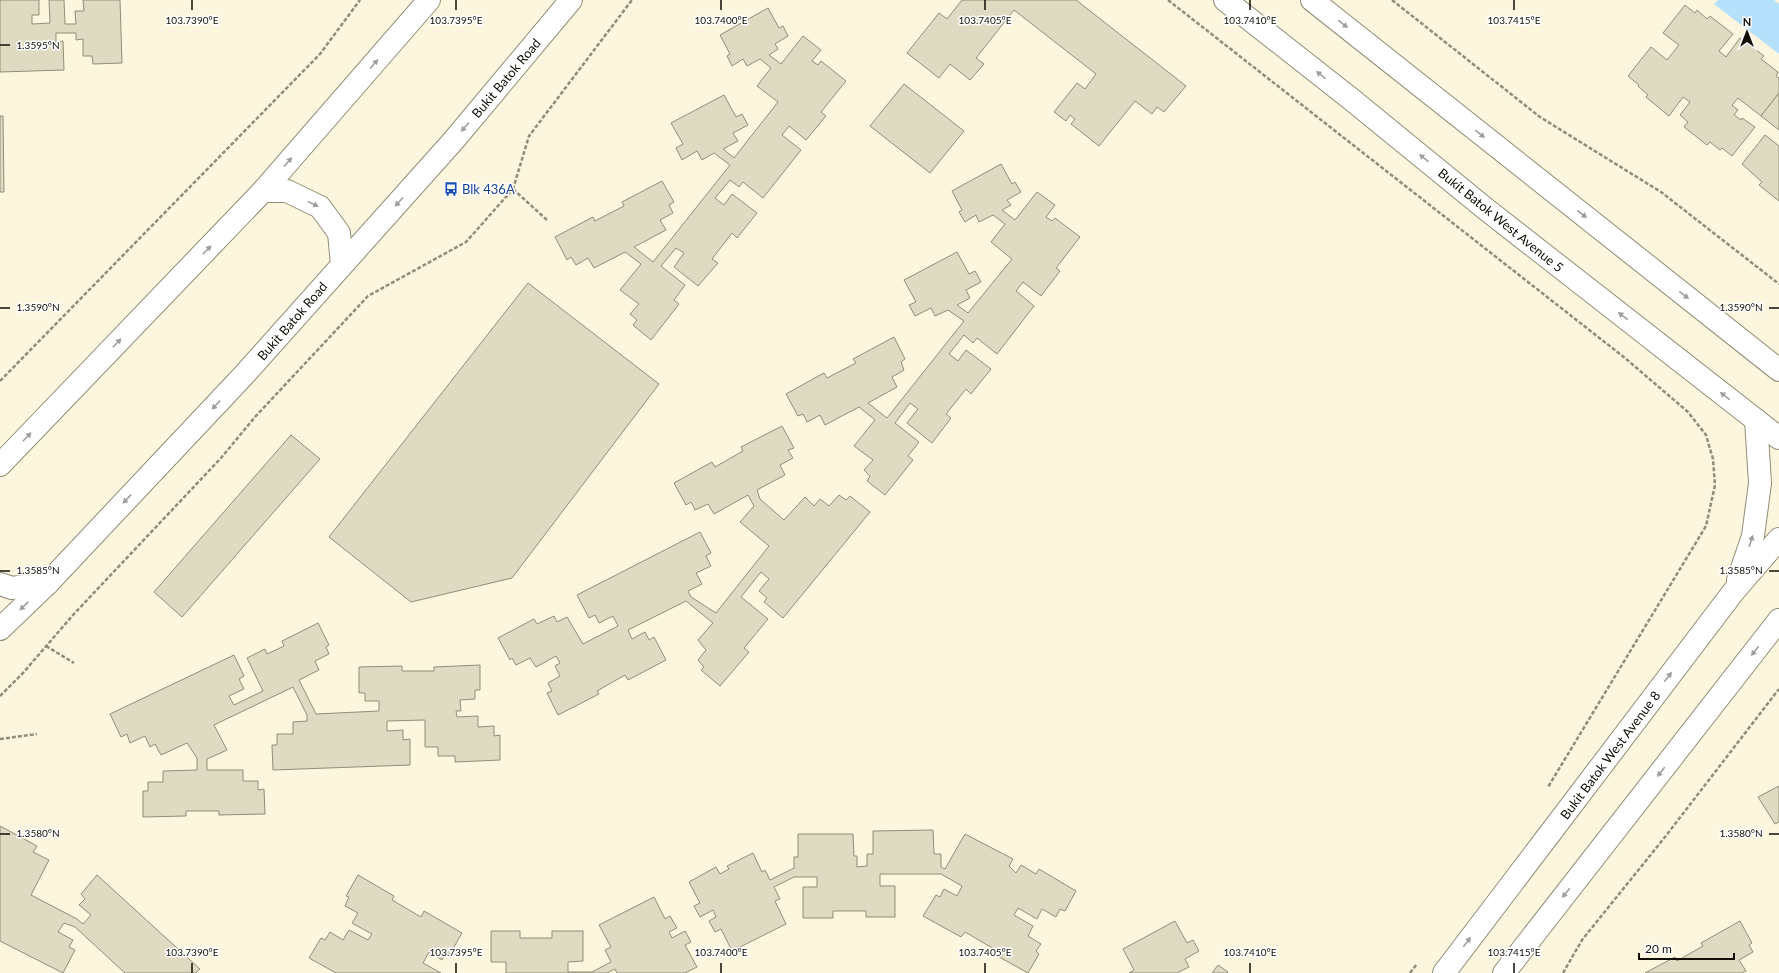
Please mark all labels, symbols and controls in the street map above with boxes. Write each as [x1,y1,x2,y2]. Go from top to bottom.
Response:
north arrow [1727,12,1767,52]
text: 103.7390°E [166,14,219,26]
text: 103.7395°E [430,14,483,26]
text: 103.7400°E [695,14,748,26]
text: 103.7405°E [959,14,1012,26]
text: 103.7410°E [1224,14,1277,26]
text: 103.7415°E [1488,14,1541,26]
text: N [1743,15,1751,28]
one-way arrow [1337,20,1348,29]
street label: Bukit Batok Road [468,35,544,121]
text: 1.3595°N [16,39,60,51]
one-way arrow [369,59,378,69]
one-way arrow [1315,71,1326,79]
one-way arrow [461,121,470,132]
one-way arrow [1475,129,1486,138]
one-way arrow [1419,154,1430,163]
one-way arrow [284,157,293,167]
street label: Bukit Batok West Avenue 5 [1435,165,1567,275]
bus stop icon: Blk 436A [443,181,459,197]
place label: Blk 436A [462,181,515,197]
one-way arrow [394,197,403,207]
one-way arrow [307,200,318,207]
one-way arrow [1577,210,1588,219]
one-way arrow [202,245,212,255]
street label: Bukit Batok Road [254,279,330,363]
one-way arrow [1678,291,1689,300]
text: 1.3590°N [16,301,60,313]
text: 1.3590°N [1719,301,1763,313]
one-way arrow [1617,312,1628,320]
one-way arrow [112,338,122,348]
one-way arrow [1720,392,1731,400]
one-way arrow [211,400,221,410]
one-way arrow [22,432,32,442]
one-way arrow [122,494,132,504]
one-way arrow [1748,535,1754,547]
text: 1.3585°N [16,564,60,576]
text: 1.3585°N [1719,564,1763,576]
one-way arrow [19,601,29,611]
one-way arrow [1751,646,1759,657]
one-way arrow [1664,672,1673,683]
street label: Bukit Batok West Avenue 8 [1557,688,1663,822]
one-way arrow [1656,767,1665,778]
text: 1.3580°N [16,827,60,839]
text: 1.3580°N [1719,827,1763,839]
one-way arrow [1562,888,1571,899]
scale bar [1639,935,1734,961]
one-way arrow [1463,936,1472,947]
text: 20 m [1645,941,1672,956]
text: 103.7390°E [166,946,219,958]
text: 103.7395°E [430,946,483,958]
text: 103.7400°E [695,946,748,958]
text: 103.7405°E [959,946,1012,958]
text: 103.7410°E [1224,946,1277,958]
text: 103.7415°E [1488,946,1541,958]

